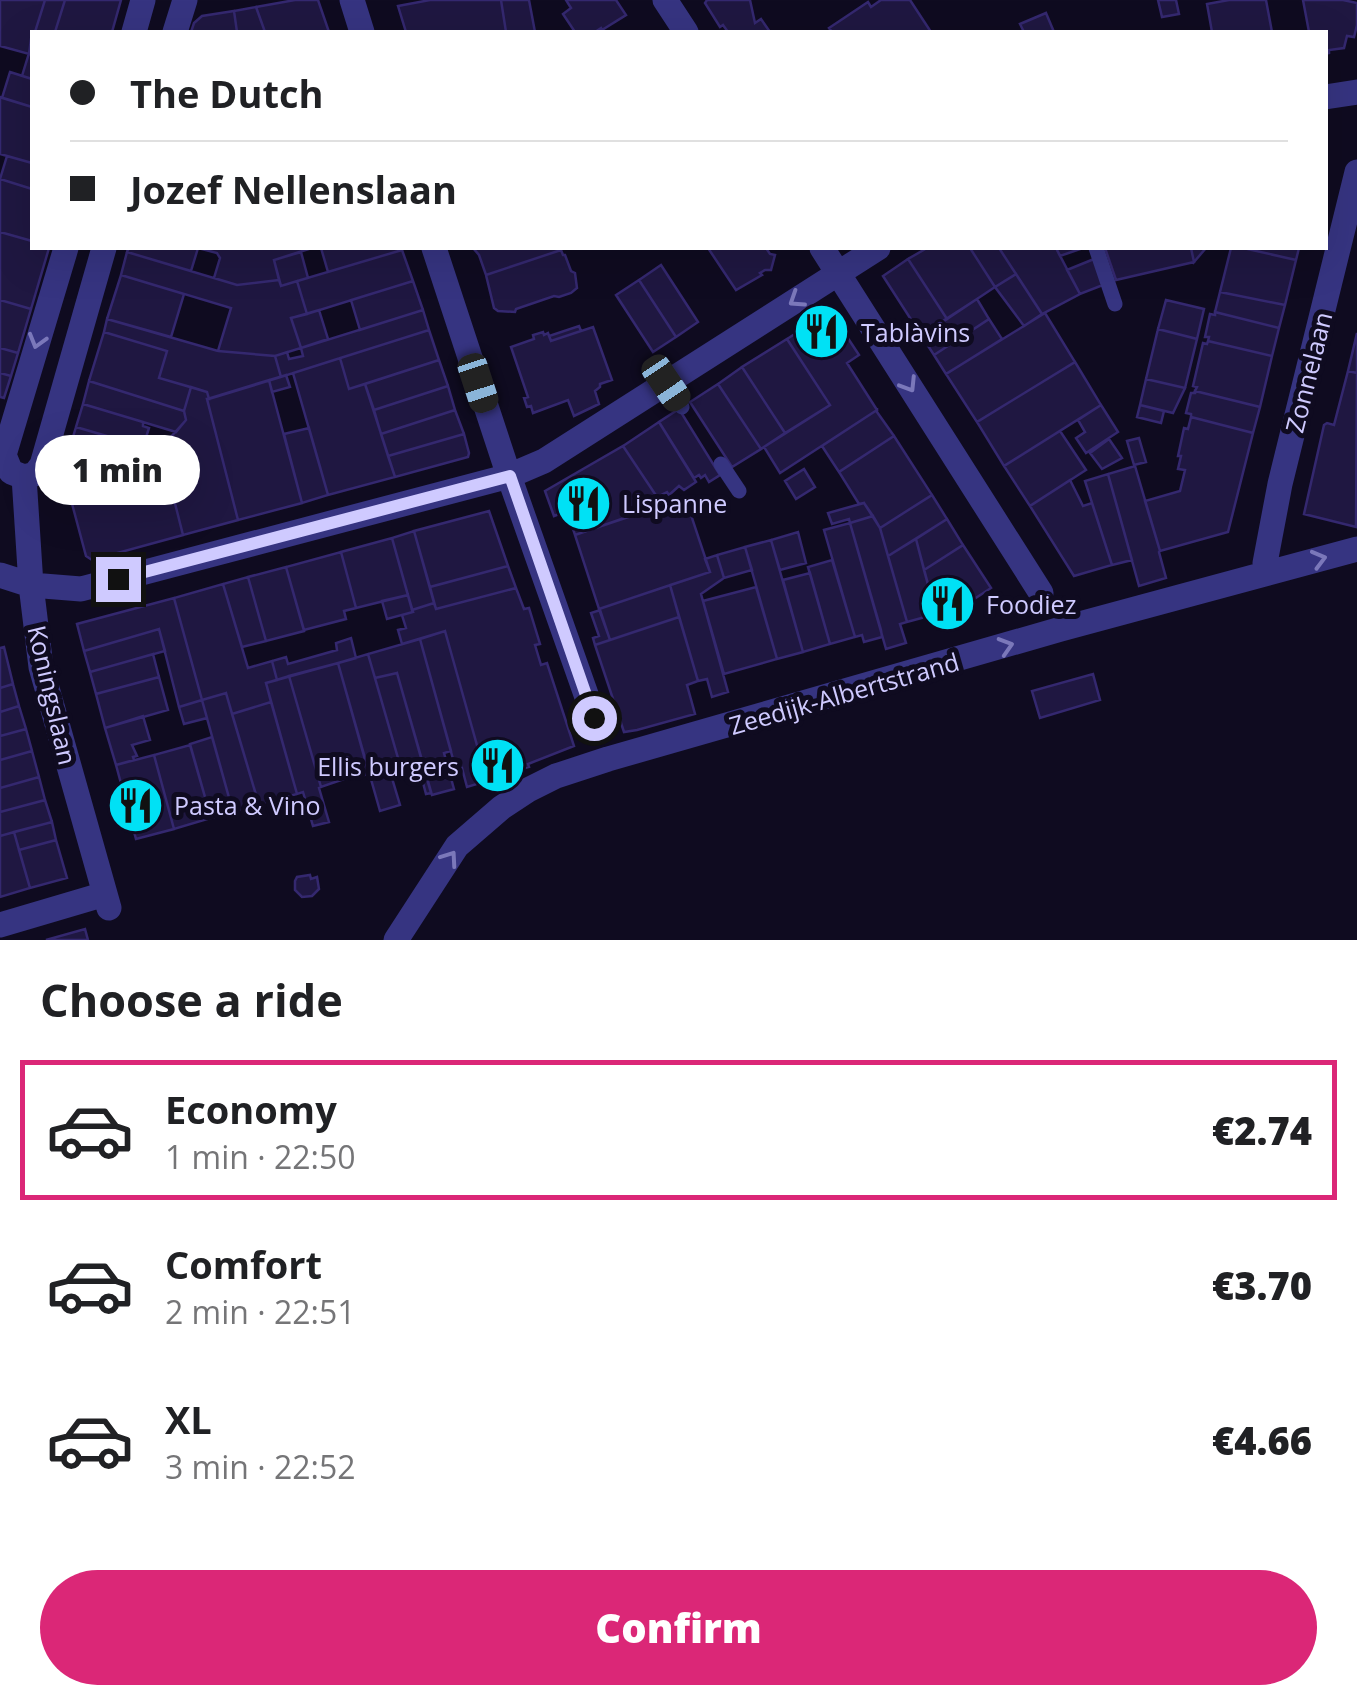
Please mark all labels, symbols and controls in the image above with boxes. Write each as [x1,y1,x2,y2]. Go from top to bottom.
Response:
text: The Dutch [130,67,323,119]
text: Jozef Nellenslaan [130,163,457,215]
one-way arrow [788,288,806,307]
restaurant icon: Tablàvins [792,302,852,362]
street label: Zonnelaan [1277,308,1339,436]
place label: Tablàvins [861,315,970,349]
one-way arrow [28,332,49,349]
car [454,350,502,416]
car [637,350,695,416]
one-way arrow [896,374,915,392]
callout: 1 min [36,434,200,504]
text: 1 min [72,448,163,491]
restaurant icon: Lispanne [553,473,613,533]
place label: Lispanne [622,486,727,520]
one-way arrow [1310,549,1328,570]
route end [96,557,141,602]
restaurant icon: Foodiez [917,574,977,634]
place label: Foodiez [986,587,1076,621]
street label: Koningslaan [20,622,86,768]
one-way arrow [997,637,1014,658]
street label: Zeedijk-Albertstrand [725,644,963,742]
route start [572,696,617,741]
restaurant icon: Ellis burgers [468,736,528,796]
place label: Ellis burgers [317,749,459,783]
restaurant icon: Pasta & Vino [105,775,165,835]
place label: Pasta & Vino [174,788,320,822]
one-way arrow [438,851,456,870]
text: Choose a ride [40,969,343,1030]
text: Economy [165,1083,337,1135]
icon: car [45,1085,135,1175]
text: €2.74 [1212,1104,1312,1156]
text: 1 min · 22:50 [165,1135,356,1178]
text: Comfort [165,1238,322,1290]
icon: car [45,1240,135,1330]
text: €3.70 [1212,1259,1312,1311]
text: 2 min · 22:51 [165,1290,356,1333]
text: XL [165,1393,212,1445]
icon: car [45,1395,135,1485]
text: €4.66 [1212,1414,1312,1466]
text: 3 min · 22:52 [165,1445,356,1488]
button: Confirm [40,1570,1317,1685]

